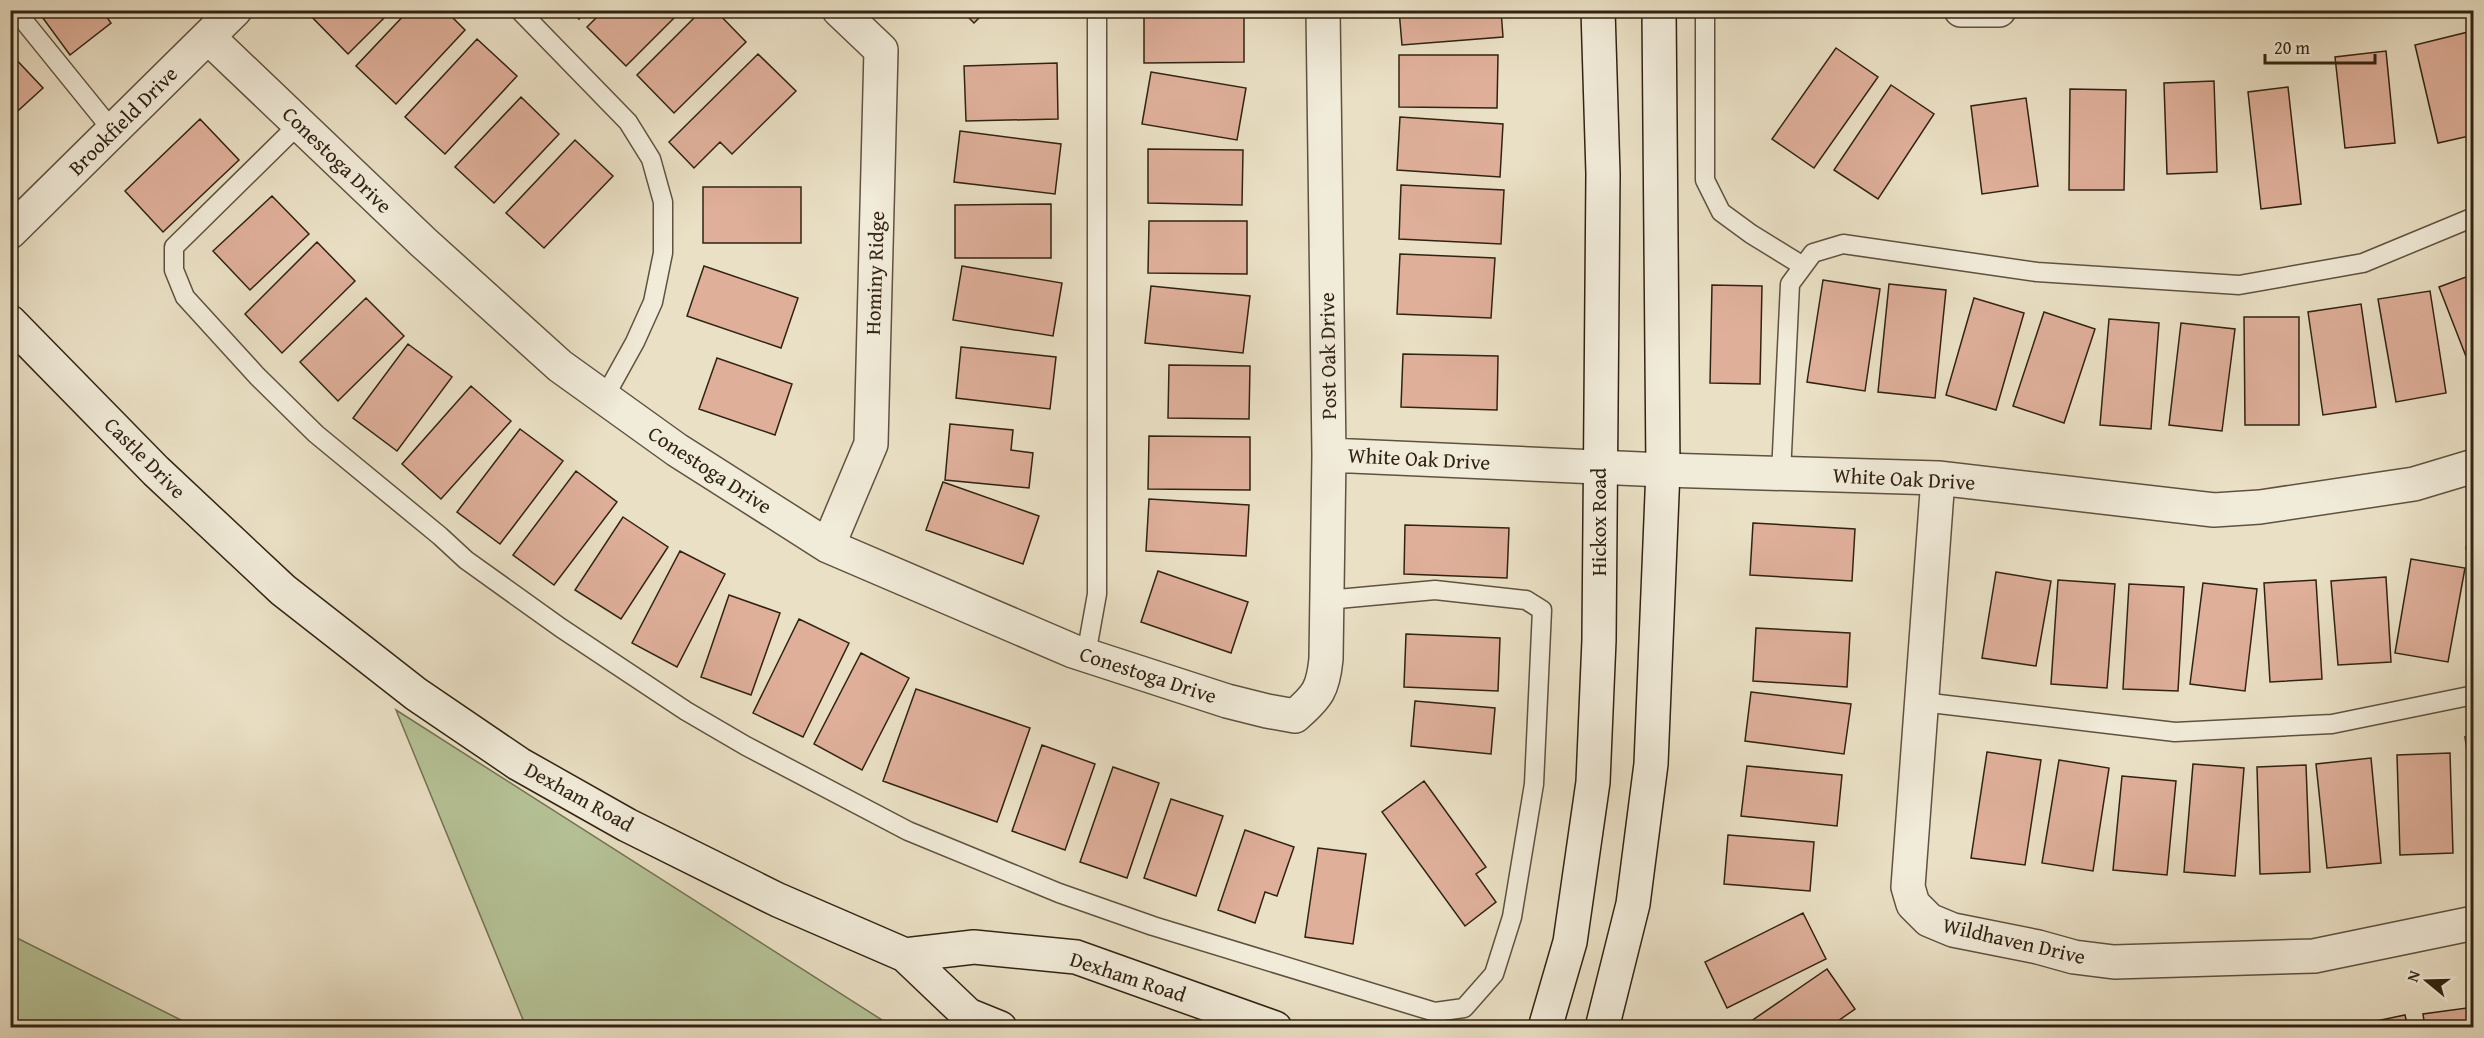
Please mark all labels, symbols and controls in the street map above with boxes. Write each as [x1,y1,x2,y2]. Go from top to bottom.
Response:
scale bar [2265,27,2374,65]
text: 20 m [2274,34,2310,61]
street label: Brookfield Drive [61,59,185,182]
street label: Conestoga Drive [275,99,399,220]
street label: Hominy Ridge [857,210,892,336]
street label: Post Oak Drive [1311,292,1344,420]
street label: Castle Drive [97,410,193,506]
street label: Conestoga Drive [642,418,779,521]
street label: White Oak Drive [1347,439,1491,478]
street label: White Oak Drive [1832,459,1976,498]
street label: Hickox Road [1583,467,1614,576]
street label: Conestoga Drive [1076,638,1221,711]
street label: Dexham Road [519,754,640,840]
street label: Wildhaven Drive [1940,909,2089,972]
street label: Dexham Road [1066,943,1191,1010]
north arrow [2397,951,2457,1011]
text: N [2400,967,2426,985]

